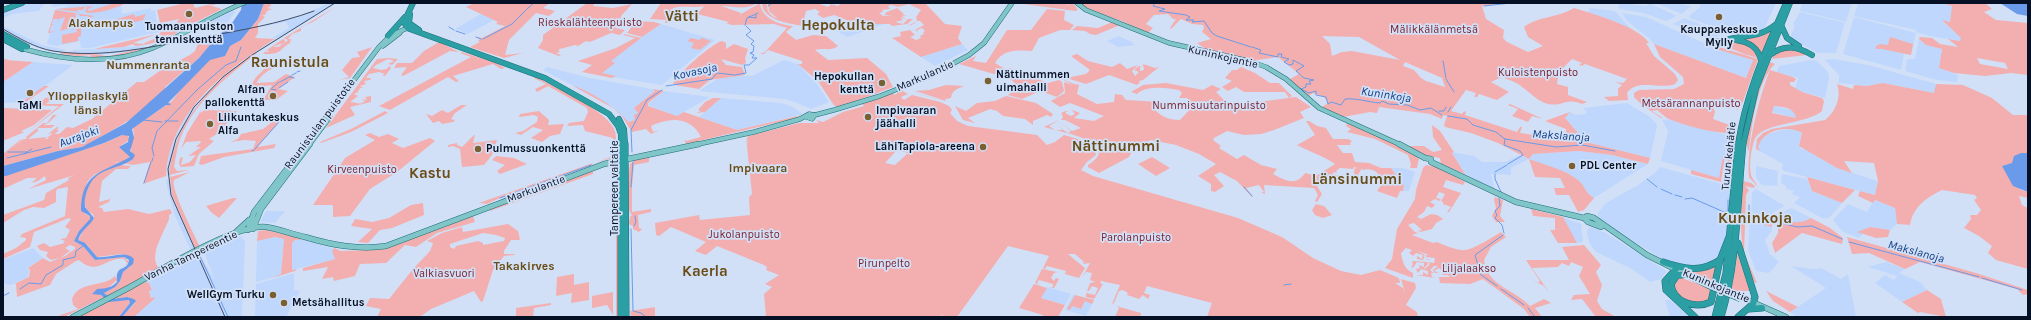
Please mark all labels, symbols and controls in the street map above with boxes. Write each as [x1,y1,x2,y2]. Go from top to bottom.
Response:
district label: Vätti [665,8,699,26]
marker: Tuomaanpuiston tenniskenttä [184,9,194,19]
marker: Kauppakeskus Mylly [1714,12,1724,22]
park label: Rieskalähteenpuisto [538,16,642,30]
district label: Alakampus [69,17,133,31]
district label: Hepokulta [801,17,875,35]
place label: Tuomaanpuiston tenniskenttä [145,20,233,46]
park label: Mälikkälänmetsä [1390,23,1478,37]
place label: Kauppakeskus Mylly [1680,23,1758,49]
street label: Kuninkojantie [1187,43,1259,71]
district label: Raunistula [251,54,329,72]
street label: Markulantie [894,58,956,94]
district label: Nummenranta [106,59,190,73]
water label: Kovasoja [672,60,718,84]
park label: Kuloistenpuisto [1498,66,1578,80]
place label: Nättinummen uimahalli [996,68,1070,94]
place label: Hepokullan kenttä [814,70,874,96]
street label: Raunistulan puistotie [282,76,358,172]
marker: Nättinummen uimahalli [983,76,993,86]
marker: Hepokullan kenttä [877,78,887,88]
place label: Alfan pallokenttä [205,83,265,109]
water label: Kuninkoja [1360,84,1412,106]
marker: TaMi [25,88,35,98]
district label: Ylioppilaskylä länsi [48,90,128,118]
marker: Alfan pallokenttä [268,91,278,101]
park label: Metsärannanpuisto [1641,97,1741,111]
place label: TaMi [18,99,42,113]
park label: Nummisuutarinpuisto [1152,99,1266,113]
place label: Impivaaran jäähalli [876,104,936,130]
place label: Liikuntakeskus Alfa [218,111,299,137]
marker: Impivaaran jäähalli [863,112,873,122]
marker: Liikuntakeskus Alfa [205,119,215,129]
street label: Turun kehätie [1719,121,1739,191]
water label: Aurajoki [57,123,101,151]
water label: Makslanoja [1532,127,1590,145]
district label: Nättinummi [1072,138,1160,156]
street label: Tampereen valtatie [608,140,622,236]
place label: LähiTapiola-areena [875,140,975,154]
place label: Pulmussuonkenttä [486,142,586,156]
marker: LähiTapiola-areena [978,142,988,152]
marker: Pulmussuonkenttä [473,144,483,154]
place label: PDL Center [1580,159,1636,173]
marker: PDL Center [1567,161,1577,171]
district label: Impivaara [729,162,787,176]
park label: Kirveenpuisto [327,163,397,177]
district label: Kastu [409,165,451,183]
district label: Länsinummi [1312,171,1402,189]
street label: Markulantie [505,172,567,206]
district label: Kuninkoja [1718,210,1792,228]
street label: Vanha Tampereentie [142,228,240,284]
park label: Jukolanpuisto [708,228,780,242]
park label: Parolanpuisto [1101,231,1171,245]
water label: Makslanoja [1886,238,1946,266]
park label: Pirunpelto [858,257,910,271]
district label: Takakirves [493,260,555,274]
park label: Liljalaakso [1442,262,1496,276]
district label: Kaerla [682,263,728,281]
street label: Kuninkojantie [1681,266,1751,306]
park label: Valkiasvuori [413,267,475,281]
place label: WellGym Turku [187,288,265,302]
marker: WellGym Turku [268,290,278,300]
place label: Metsähallitus [292,296,365,310]
marker: Metsähallitus [279,298,289,308]

